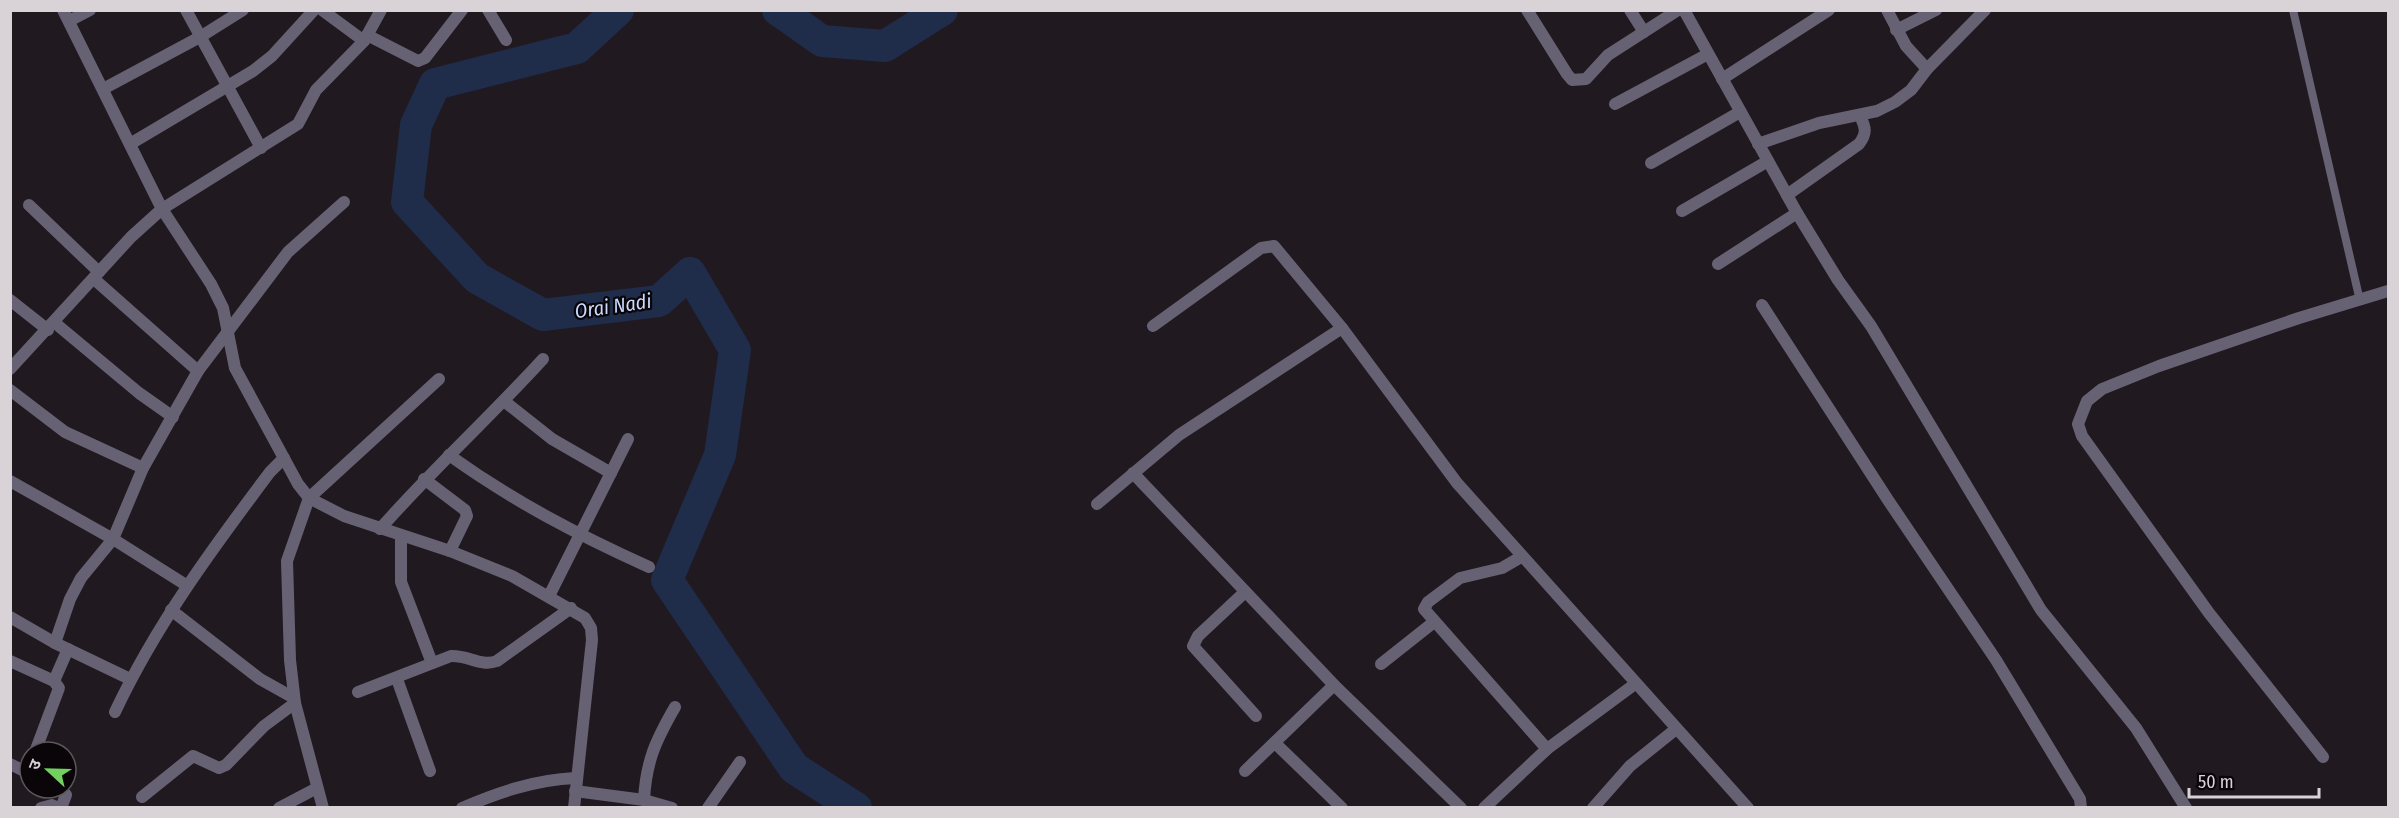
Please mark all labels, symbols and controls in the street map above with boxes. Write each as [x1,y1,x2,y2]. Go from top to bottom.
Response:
water label: Orai Nadi [573,289,653,323]
north arrow [18,740,78,800]
text: उ [24,756,45,772]
scale bar [2189,761,2320,799]
text: 50 m [2198,771,2234,793]

